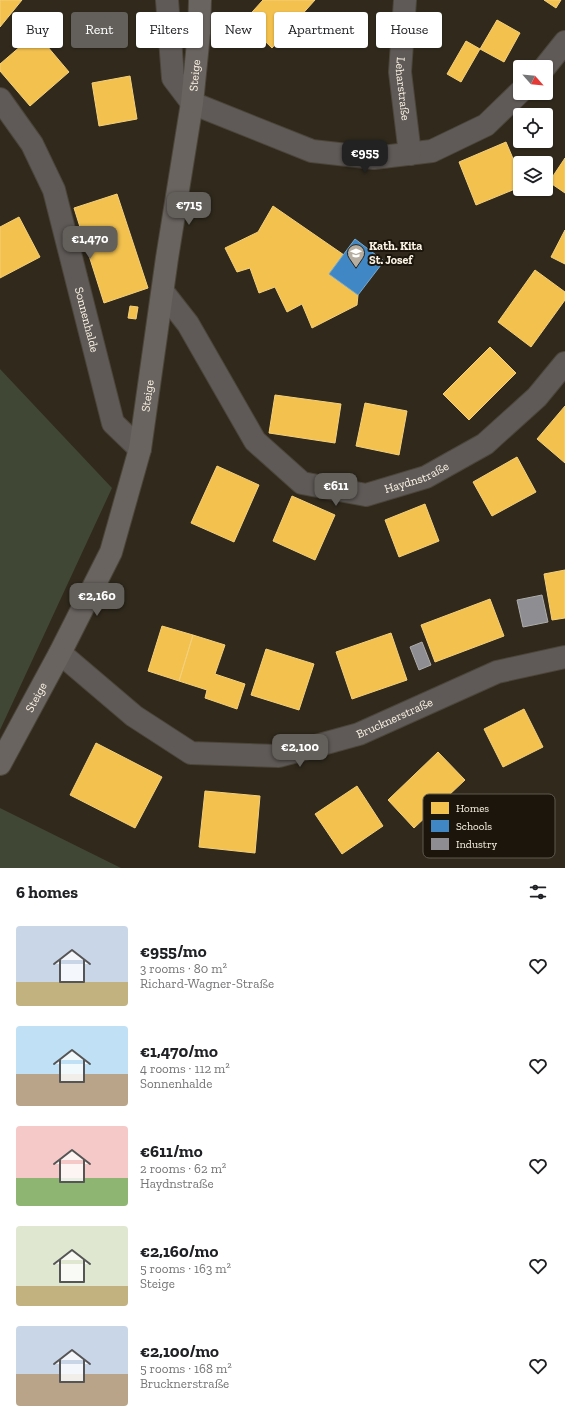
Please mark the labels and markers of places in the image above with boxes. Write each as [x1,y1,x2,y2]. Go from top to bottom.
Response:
pin: €955 [341,140,389,174]
pin: €715 [165,192,213,226]
pin: €1,470 [57,226,123,260]
place label: Kath. Kita St. Josef [369,239,422,267]
school or university icon: Kath. Kita St. Josef [346,243,366,268]
pin: €611 [312,473,360,507]
pin: €2,160 [64,583,130,617]
pin: €2,100 [267,734,333,768]

